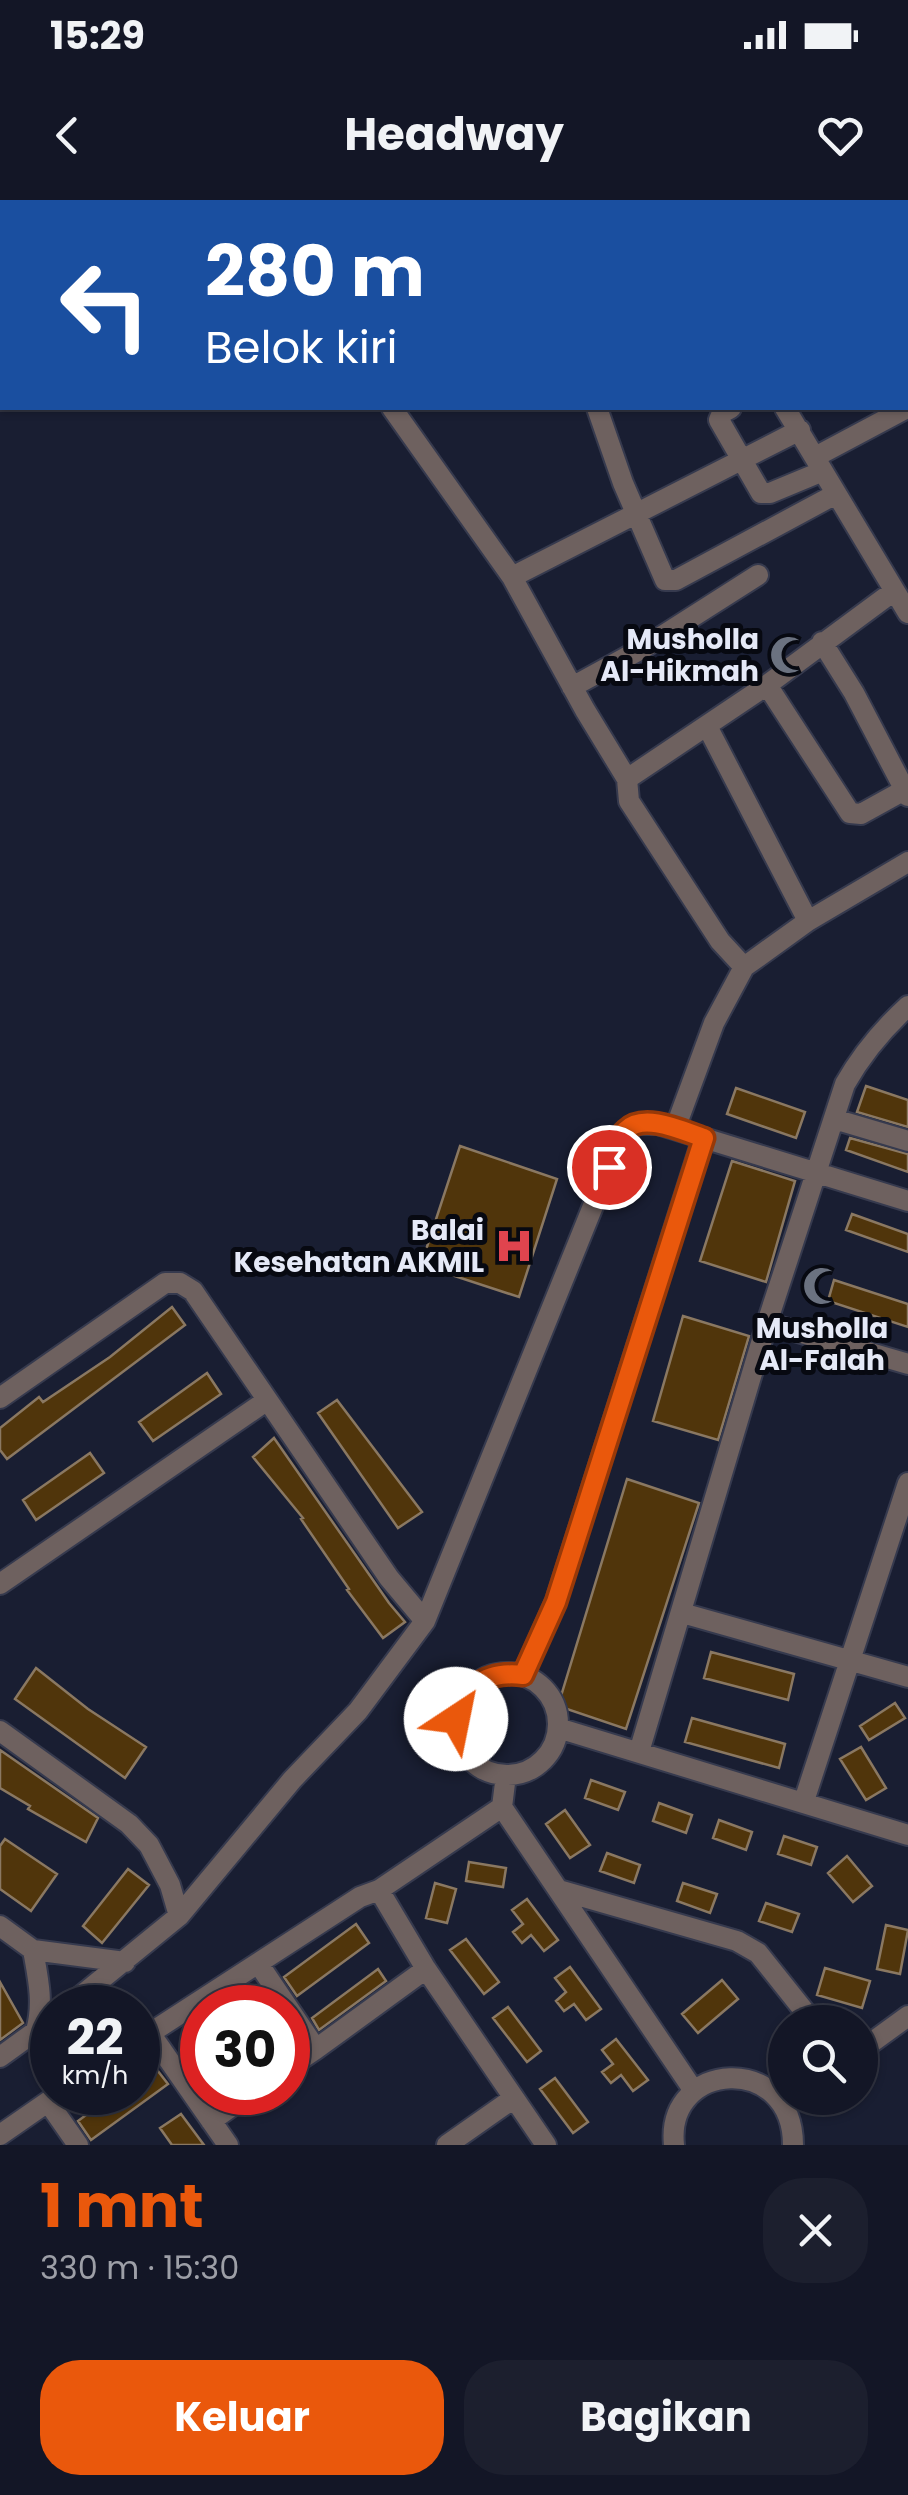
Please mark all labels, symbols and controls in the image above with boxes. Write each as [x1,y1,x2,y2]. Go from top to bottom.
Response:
text: 15:29 [50,9,145,62]
text: Headway [344,103,564,166]
icon: back [40,108,95,163]
icon: heart [813,108,868,163]
text: 280 m [205,222,425,321]
icon: left [40,240,170,370]
text: Belok kiri [205,316,398,379]
place label: Musholla Al-Hikmah [600,620,759,691]
mosque icon: Musholla Al-Hikmah [768,634,810,676]
pin [567,1125,652,1210]
icon: arrive [582,1140,637,1195]
place label: Balai Kesehatan AKMIL [234,1211,484,1282]
hospital icon: Balai Kesehatan AKMIL [493,1225,535,1267]
mosque icon: Musholla Al-Falah [801,1265,843,1307]
place label: Musholla Al-Falah [756,1309,888,1380]
position arrow [404,1667,508,1771]
speed limit sign: 30 [180,1985,310,2115]
text: 22 [66,2002,124,2073]
map controls [768,2005,878,2115]
button: search [768,2005,878,2115]
text: km/h [62,2058,128,2093]
text: 1 mnt [40,2164,204,2248]
button: close [763,2178,868,2283]
text: 330 m · 15:30 [40,2245,239,2290]
button: Keluar [40,2360,444,2475]
button: Bagikan [464,2360,868,2475]

